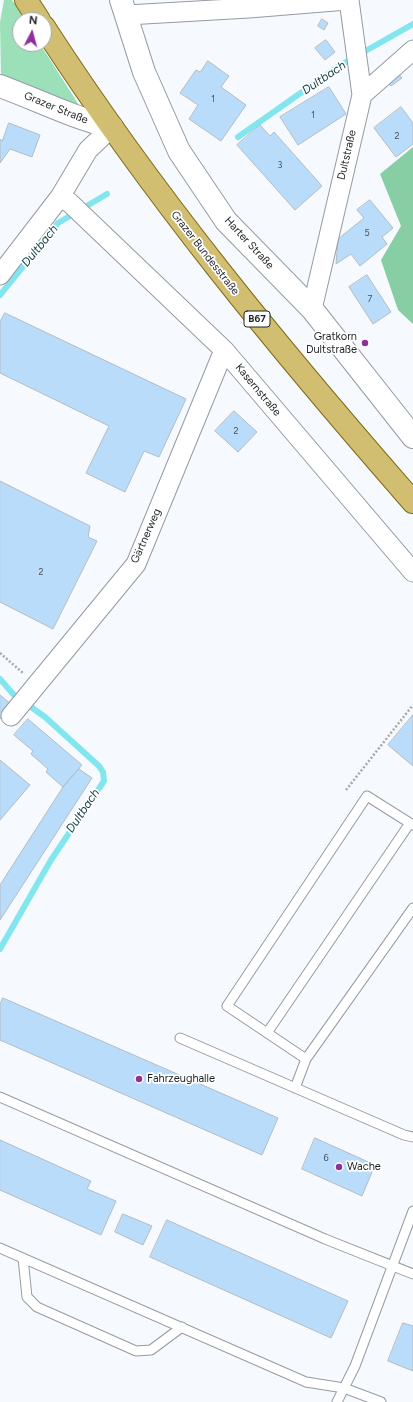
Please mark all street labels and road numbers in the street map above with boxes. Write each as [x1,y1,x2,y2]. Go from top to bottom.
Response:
street label: Grazer Straße [22,89,90,127]
street label: Dultstraße [335,129,359,181]
street label: Grazer Bundesstraße [168,208,242,298]
street label: Harter Straße [221,214,277,272]
road number: B67 [244,311,270,327]
street label: Kasernstraße [232,361,284,419]
street label: Gärtnerweg [128,507,164,565]

